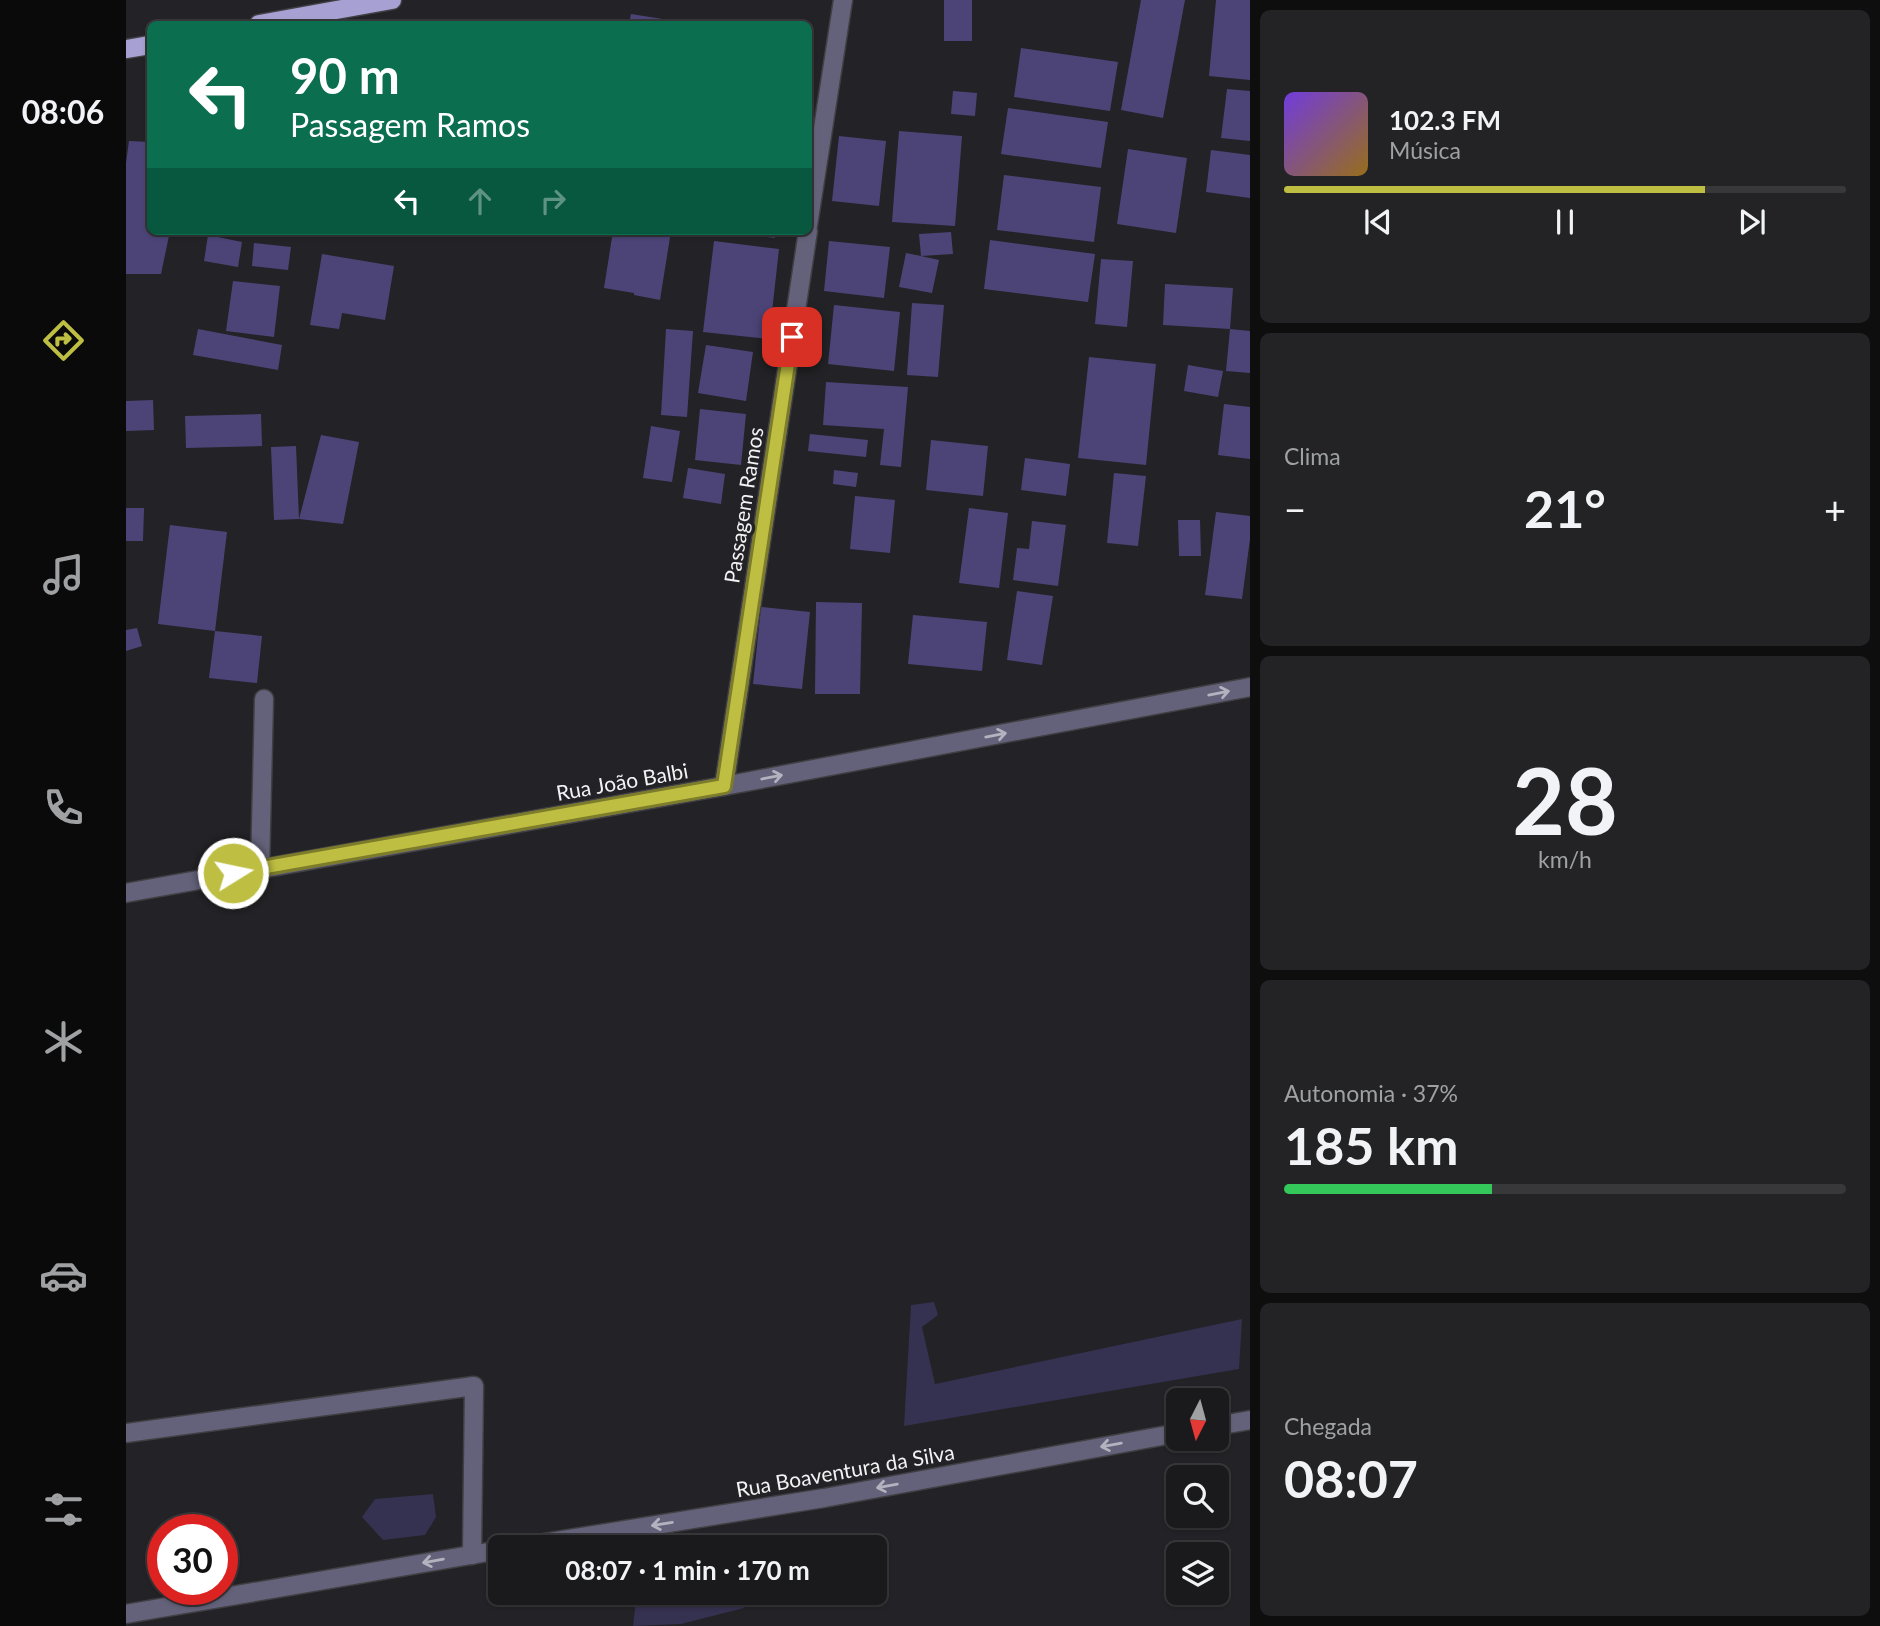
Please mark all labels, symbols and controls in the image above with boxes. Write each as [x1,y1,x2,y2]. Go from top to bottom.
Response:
text: 90 m [290,46,400,104]
icon: left [175,49,266,140]
text: 08:06 [22,92,104,131]
text: 102.3 FM [1389,104,1501,136]
text: Passagem Ramos [290,105,530,144]
text: Música [1389,136,1461,164]
icon: left [388,182,426,220]
icon: ahead [461,182,499,220]
icon: right [534,182,572,220]
icon: previous [1359,203,1397,241]
icon: pause [1546,203,1584,241]
icon: next [1733,203,1771,241]
pin [762,307,822,367]
icon: directions [39,316,88,365]
icon: arrive [773,318,811,356]
street label: Passagem Ramos [718,425,768,585]
text: Clima [1284,442,1341,470]
text: 21° [1524,477,1606,539]
text: − [1284,486,1306,532]
text: + [1824,486,1846,532]
icon: music [39,550,88,599]
one-way arrow [1207,686,1230,699]
one-way arrow [984,728,1007,741]
text: 28 [1512,745,1618,854]
street label: Rua João Balbi [554,757,690,805]
one-way arrow [760,770,783,783]
icon: phone [39,783,88,832]
position arrow [196,836,270,910]
text: km/h [1538,845,1592,873]
icon: climate [39,1017,88,1066]
text: Autonomia · 37% [1284,1079,1458,1107]
text: 185 km [1284,1114,1458,1176]
icon: car [39,1251,88,1300]
north arrow [1166,1388,1228,1451]
map controls [1166,1388,1229,1605]
text: Chegada [1284,1412,1372,1440]
street label: Rua Boaventura da Silva [734,1438,956,1502]
one-way arrow [1100,1439,1123,1453]
text: 08:07 [1284,1447,1418,1509]
button: search [1166,1465,1229,1528]
one-way arrow [876,1480,899,1493]
icon: filters [39,1485,88,1534]
speed limit sign: 30 [147,1514,238,1605]
one-way arrow [652,1518,674,1531]
button: layers [1166,1542,1229,1605]
text: 08:07 · 1 min · 170 m [565,1554,810,1586]
one-way arrow [422,1555,445,1568]

